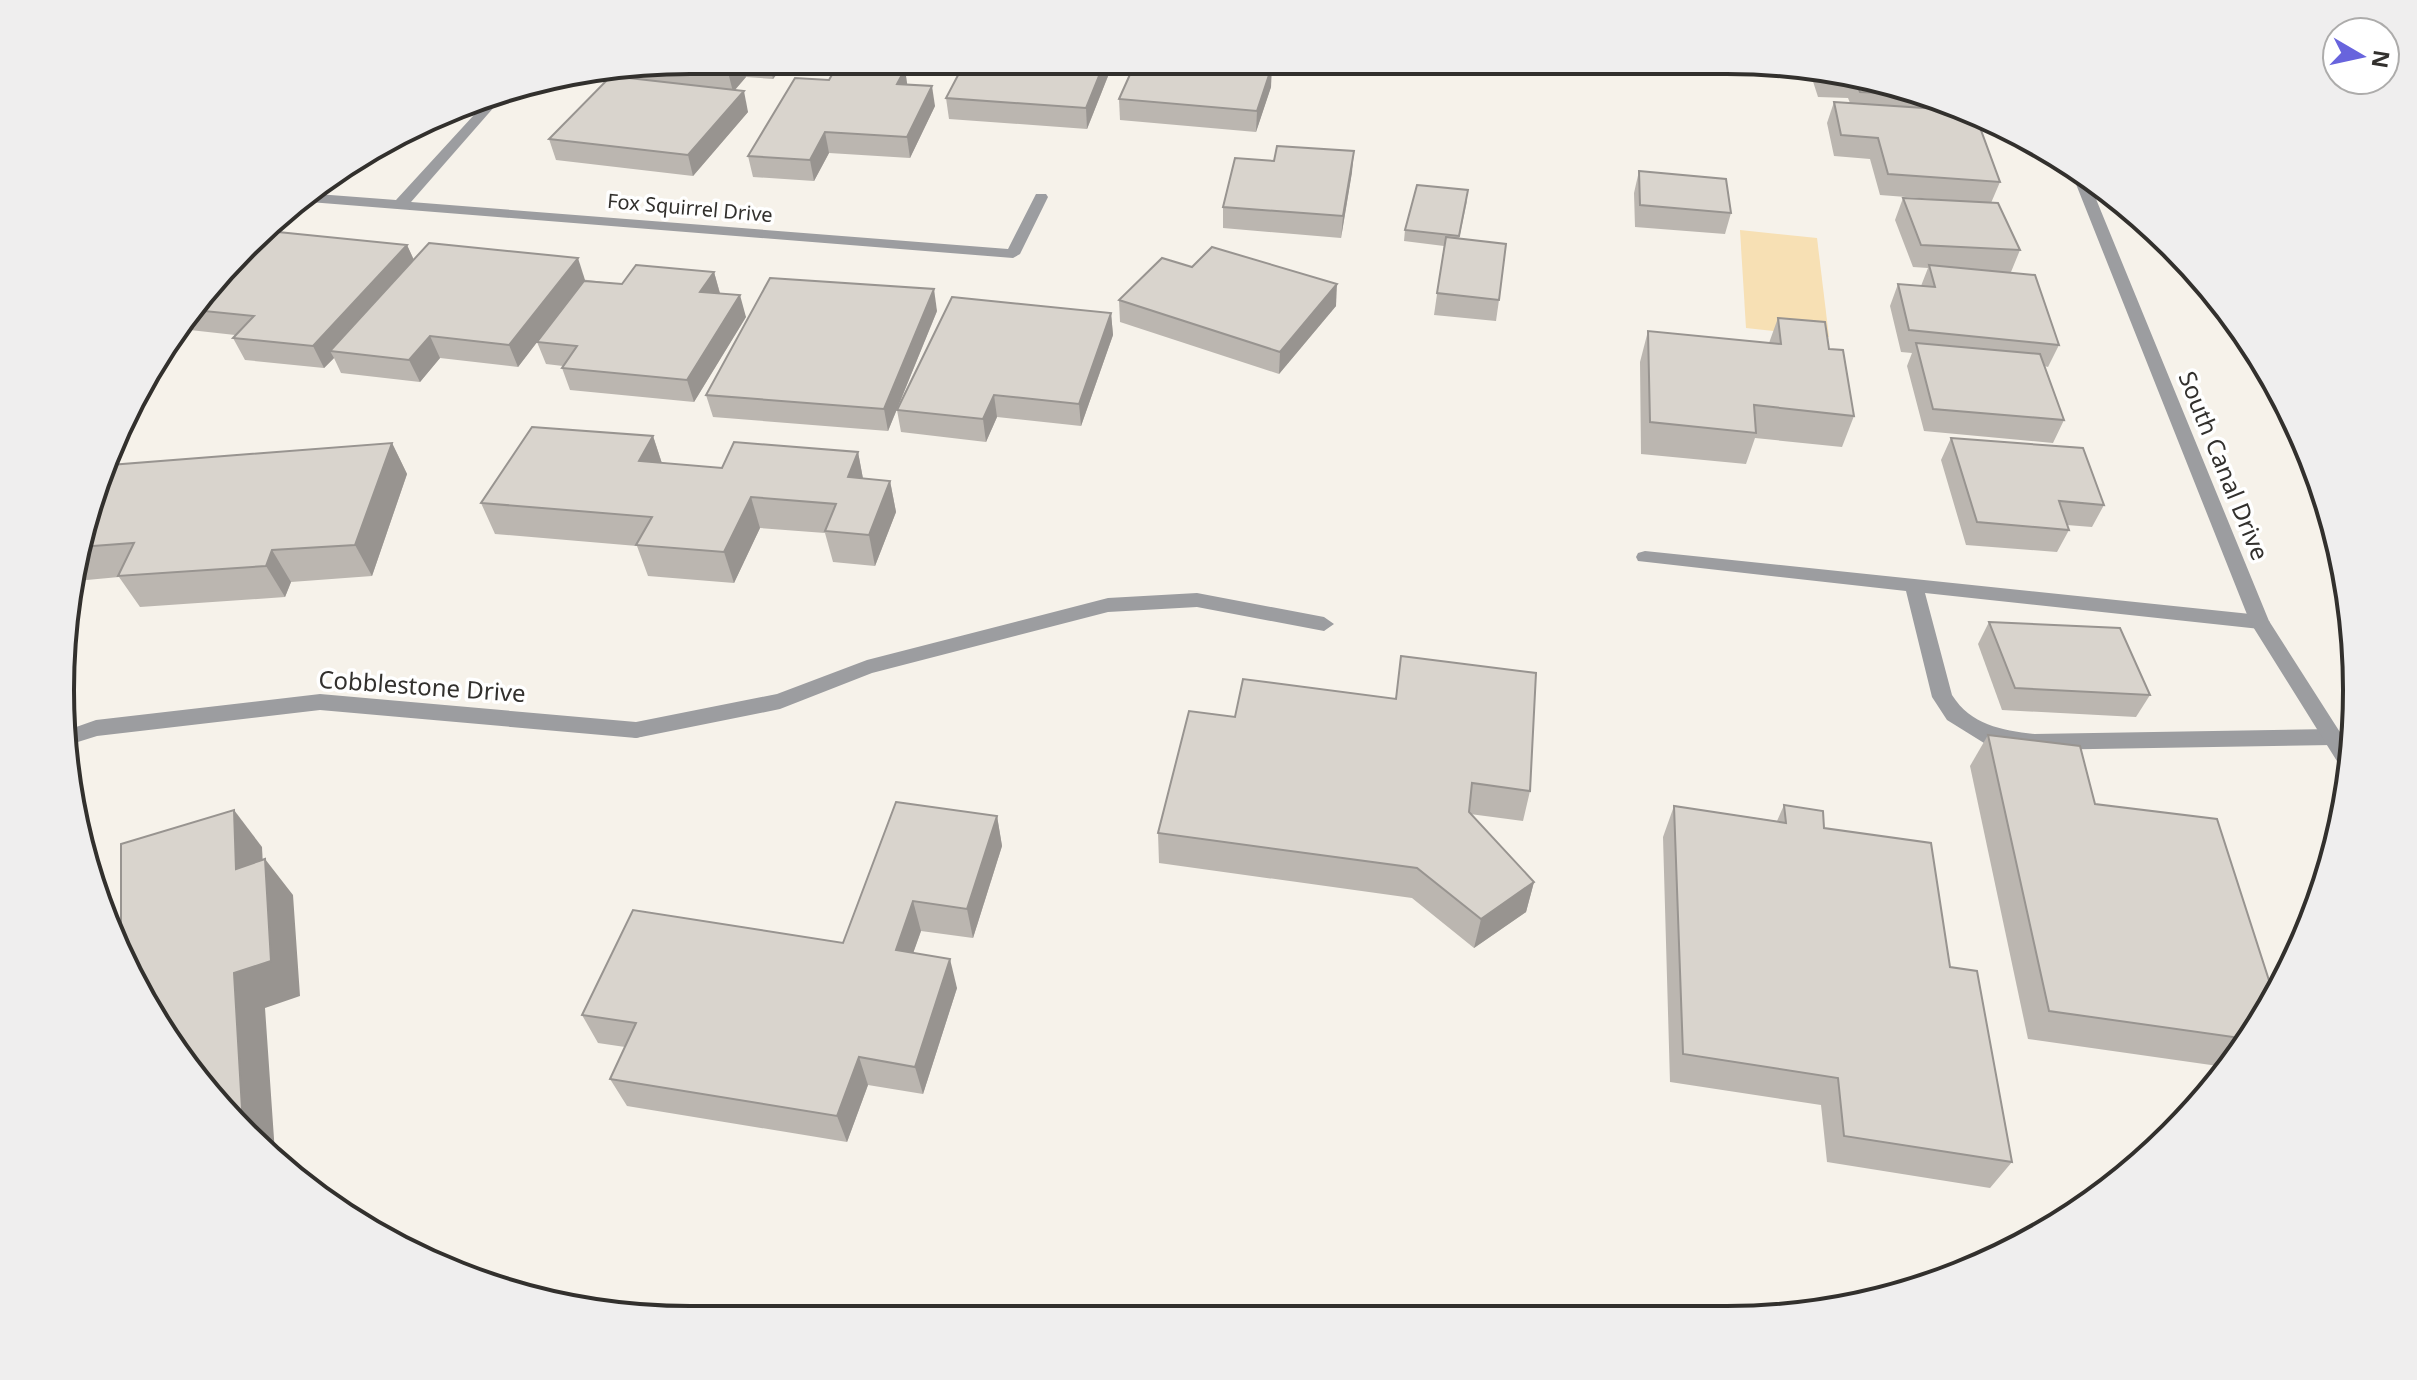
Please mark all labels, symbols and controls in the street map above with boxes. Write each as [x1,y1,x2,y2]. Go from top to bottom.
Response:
north arrow [2321,16,2401,96]
text: N [2366,48,2398,70]
street label: Fox Squirrel Drive [606,187,774,228]
street label: South Canal Drive [2171,366,2277,565]
street label: Cobblestone Drive [317,662,527,709]

